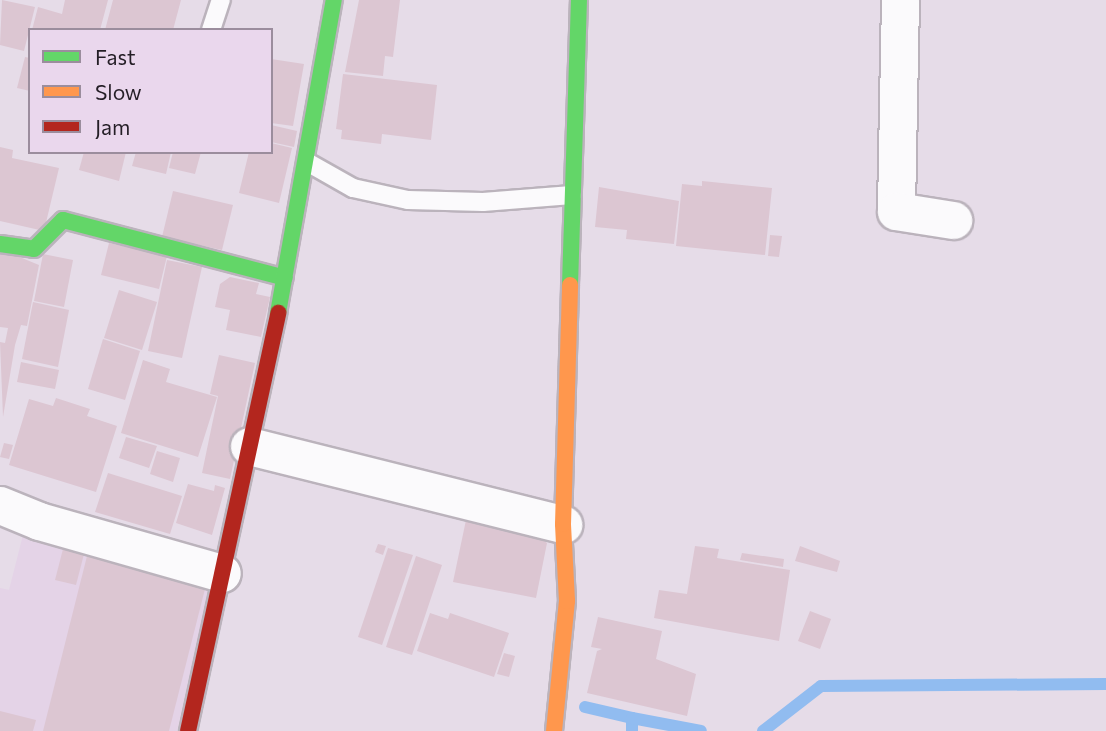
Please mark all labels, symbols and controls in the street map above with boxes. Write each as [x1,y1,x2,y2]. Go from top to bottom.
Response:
legend [28,28,273,154]
text: Fast [95,44,136,69]
text: Slow [95,79,142,104]
text: Jam [95,114,130,139]

